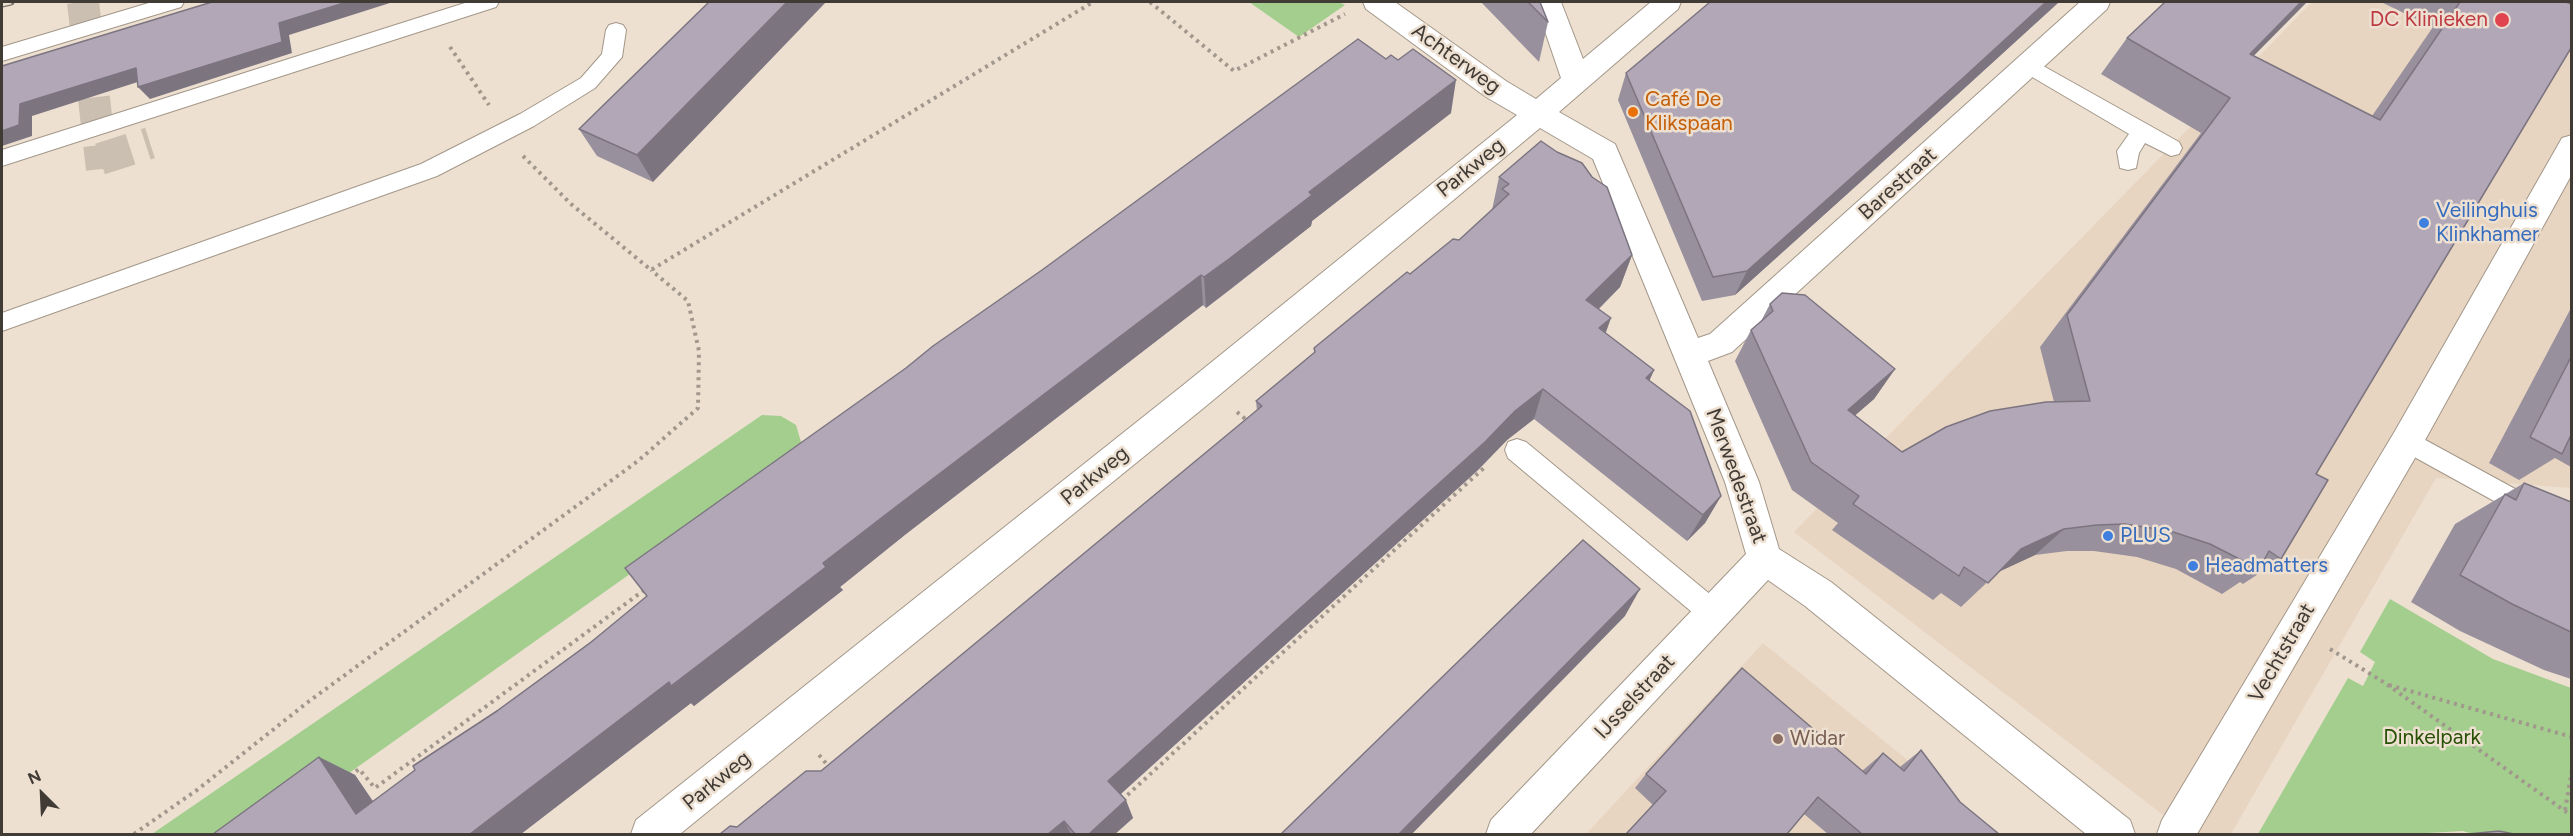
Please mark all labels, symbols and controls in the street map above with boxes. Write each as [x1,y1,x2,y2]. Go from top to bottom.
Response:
place label: DC Klinieken [2370,7,2488,33]
marker: DC Klinieken [2493,11,2511,29]
street label: Achterweg [1407,18,1505,100]
place label: Café De Klikspaan [1645,87,1733,137]
marker: Café De Klikspaan [1626,105,1640,119]
street label: Parkweg [1432,133,1510,203]
street label: Barestraat [1854,142,1942,226]
place label: Veilinghuis Klinkhamer [2436,198,2539,248]
marker: Veilinghuis Klinkhamer [2417,216,2431,230]
street label: Merwedestraat [1700,405,1772,547]
street label: Parkweg [1056,441,1134,511]
place label: PLUS [2120,523,2171,549]
marker: PLUS [2101,529,2115,543]
place label: Headmatters [2205,553,2328,579]
marker: Headmatters [2186,559,2200,573]
street label: Vechtstraat [2243,599,2321,707]
street label: IJsselstraat [1590,650,1680,744]
park label: Dinkelpark [2383,725,2481,751]
place label: Widar [1790,726,1845,752]
marker: Widar [1771,732,1785,746]
street label: Parkweg [678,746,756,816]
north arrow [12,764,72,824]
text: N [25,766,44,788]

